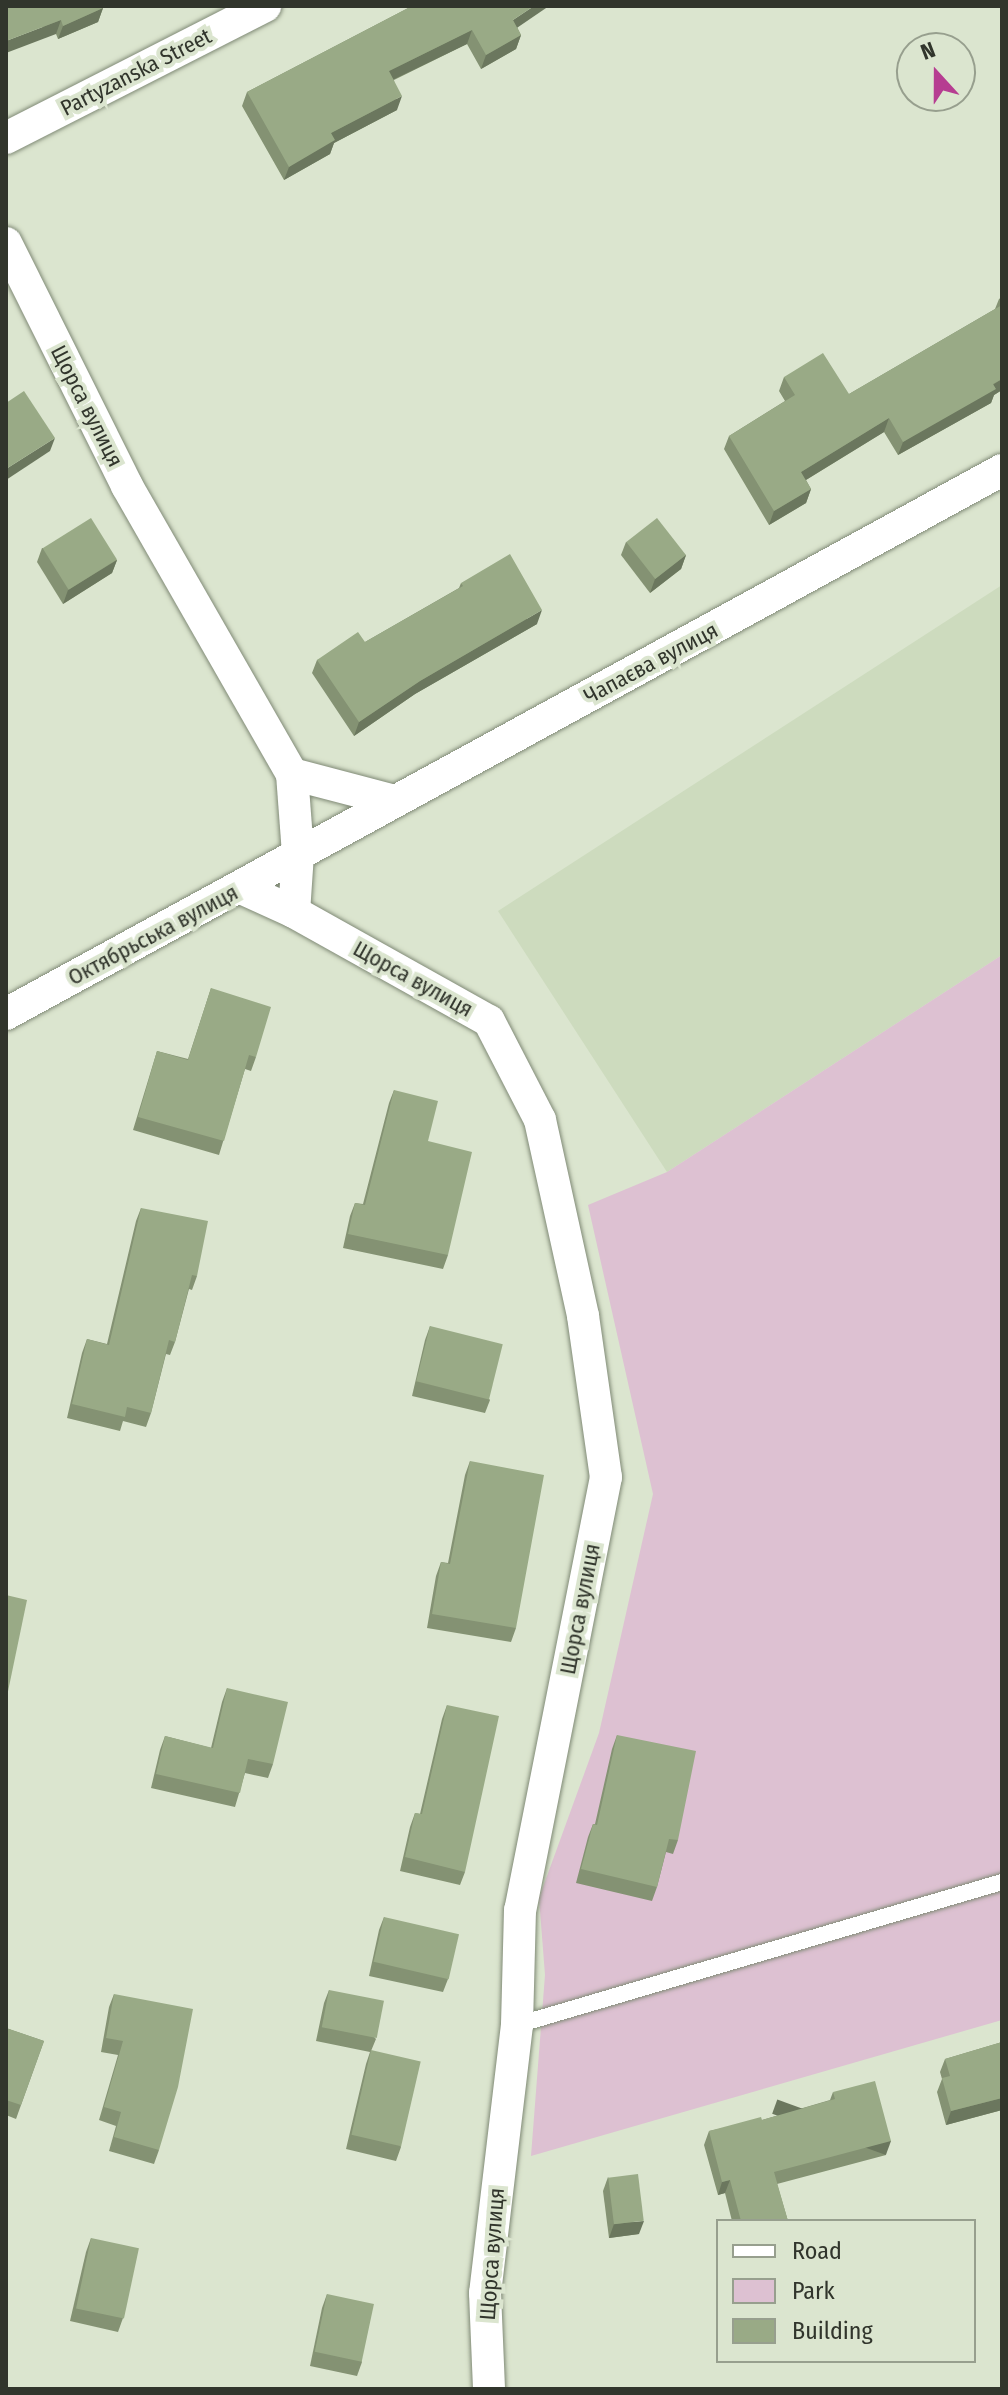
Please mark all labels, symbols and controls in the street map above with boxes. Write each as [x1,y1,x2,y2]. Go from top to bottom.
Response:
street label: Partyzanska Street [56,23,216,121]
north arrow [896,32,976,112]
text: N [917,36,939,66]
street label: Щорса вулиця [45,341,129,471]
street label: Чапаєва вулиця [580,617,722,709]
street label: Октябрьська вулиця [64,879,242,991]
street label: Щорса вулиця [349,935,477,1023]
street label: Щорса вулиця [554,1541,606,1677]
street label: Щорса вулиця [474,2187,510,2321]
legend [716,2219,976,2363]
text: Road [792,2237,842,2265]
text: Park [792,2277,835,2305]
text: Building [792,2317,873,2345]

